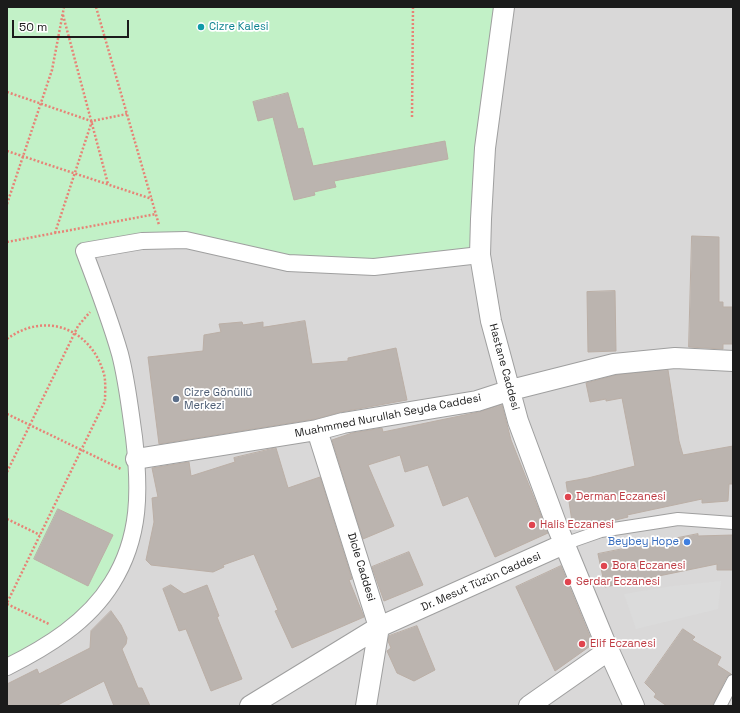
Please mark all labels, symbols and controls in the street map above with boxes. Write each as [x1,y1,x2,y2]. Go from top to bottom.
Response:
scale bar [14,12,131,38]
text: 50 m [19,19,47,35]
place label: Cizre Kalesi [209,20,269,34]
marker: Cizre Kalesi [196,22,206,32]
street label: Hastane Caddesi [486,322,522,412]
place label: Cizre Gönüllü Merkezi [184,386,252,412]
street label: Muahmmed Nurullah Seyda Caddesi [294,391,482,441]
marker: Cizre Gönüllü Merkezi [171,394,181,404]
place label: Derman Eczanesi [576,490,666,504]
marker: Derman Eczanesi [563,492,573,502]
place label: Halis Eczanesi [540,518,614,532]
marker: Halis Eczanesi [527,520,537,530]
street label: Dicle Caddesi [344,531,378,603]
place label: Beybey Hope [608,535,679,549]
marker: Beybey Hope [682,537,692,547]
street label: Dr. Mesut Tüzün Caddesi [419,550,543,614]
place label: Bora Eczanesi [612,559,686,573]
marker: Bora Eczanesi [599,561,609,571]
place label: Serdar Eczanesi [576,575,660,589]
marker: Serdar Eczanesi [563,577,573,587]
place label: Elif Eczanesi [590,637,656,651]
marker: Elif Eczanesi [577,639,587,649]

